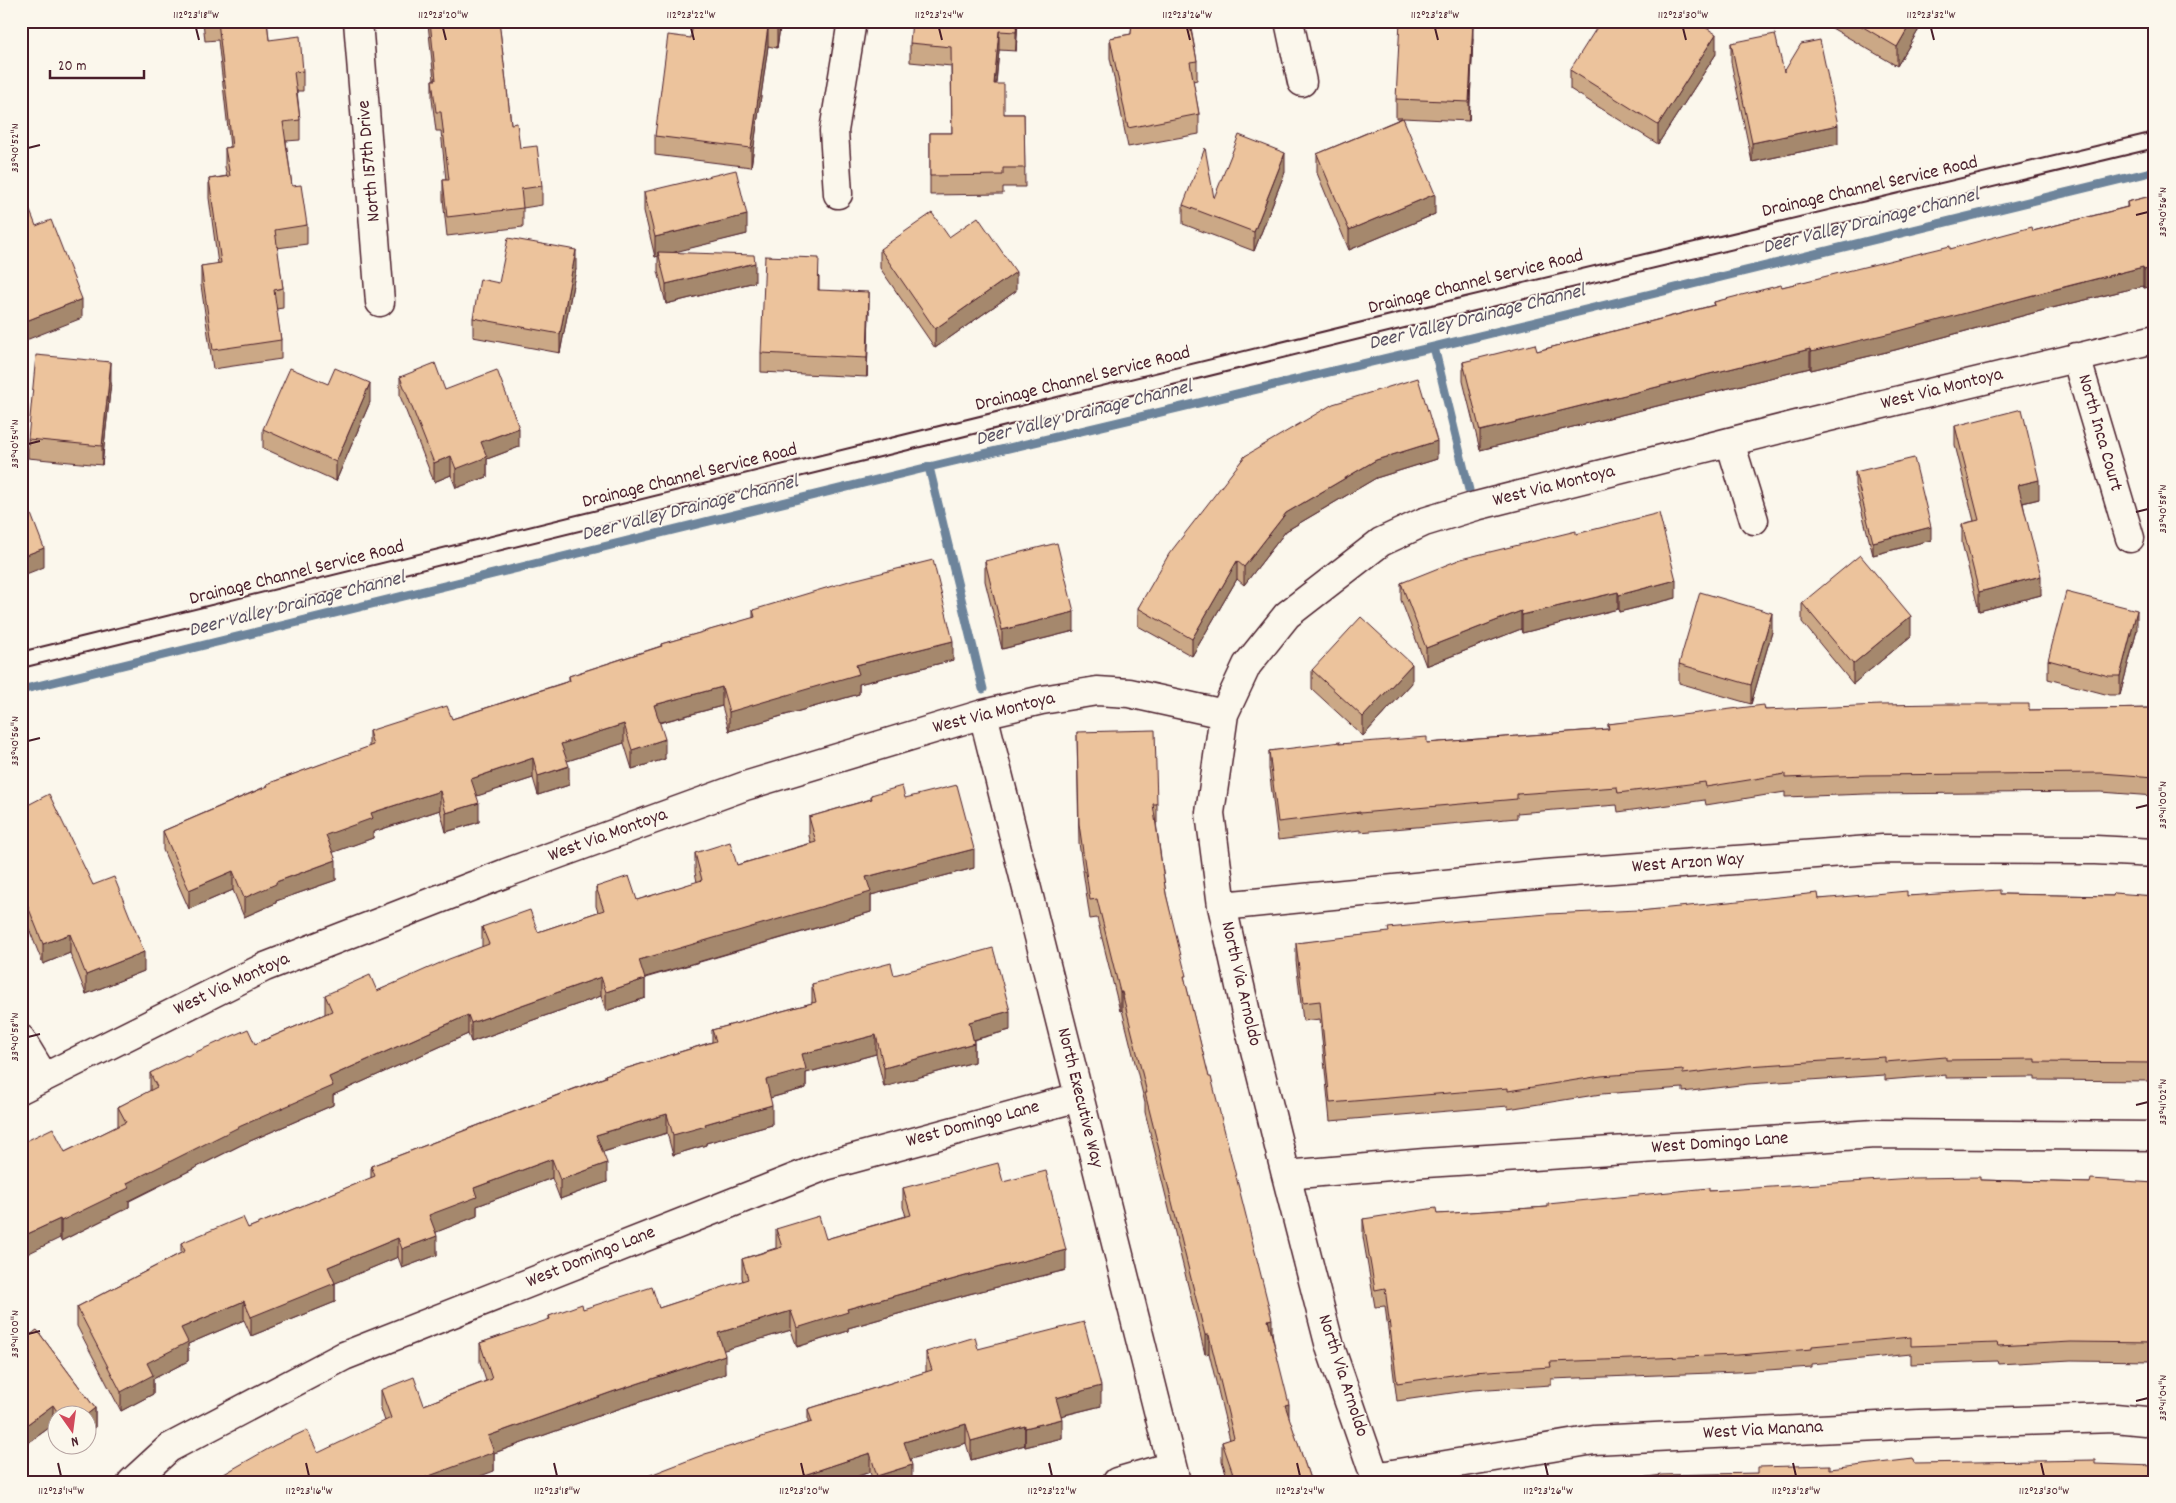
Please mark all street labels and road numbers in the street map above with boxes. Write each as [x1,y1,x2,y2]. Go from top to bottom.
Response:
street label: North 157th Drive [351,99,389,223]
street label: Drainage Channel Service Road [1759,150,1981,226]
street label: Drainage Channel Service Road [1366,243,1586,323]
street label: Drainage Channel Service Road [973,340,1193,420]
street label: West Via Montoya [1878,362,2007,418]
street label: North Inca Court [2069,371,2129,495]
street label: Drainage Channel Service Road [580,437,800,517]
street label: West Via Montoya [1490,459,1619,515]
street label: Drainage Channel Service Road [187,534,407,614]
street label: West Via Montoya [930,686,1059,742]
street label: West Via Montoya [545,802,672,870]
street label: West Arzon Way [1631,847,1745,881]
street label: North Via Arnoldo [1213,919,1267,1049]
street label: West Via Montoya [170,946,295,1024]
street label: North Executive Way [1049,1025,1110,1171]
street label: West Domingo Lane [903,1094,1043,1156]
street label: West Domingo Lane [1651,1126,1789,1162]
street label: West Domingo Lane [522,1220,660,1296]
street label: North Via Arnoldo [1309,1311,1375,1441]
street label: West Via Manana [1702,1414,1825,1448]

